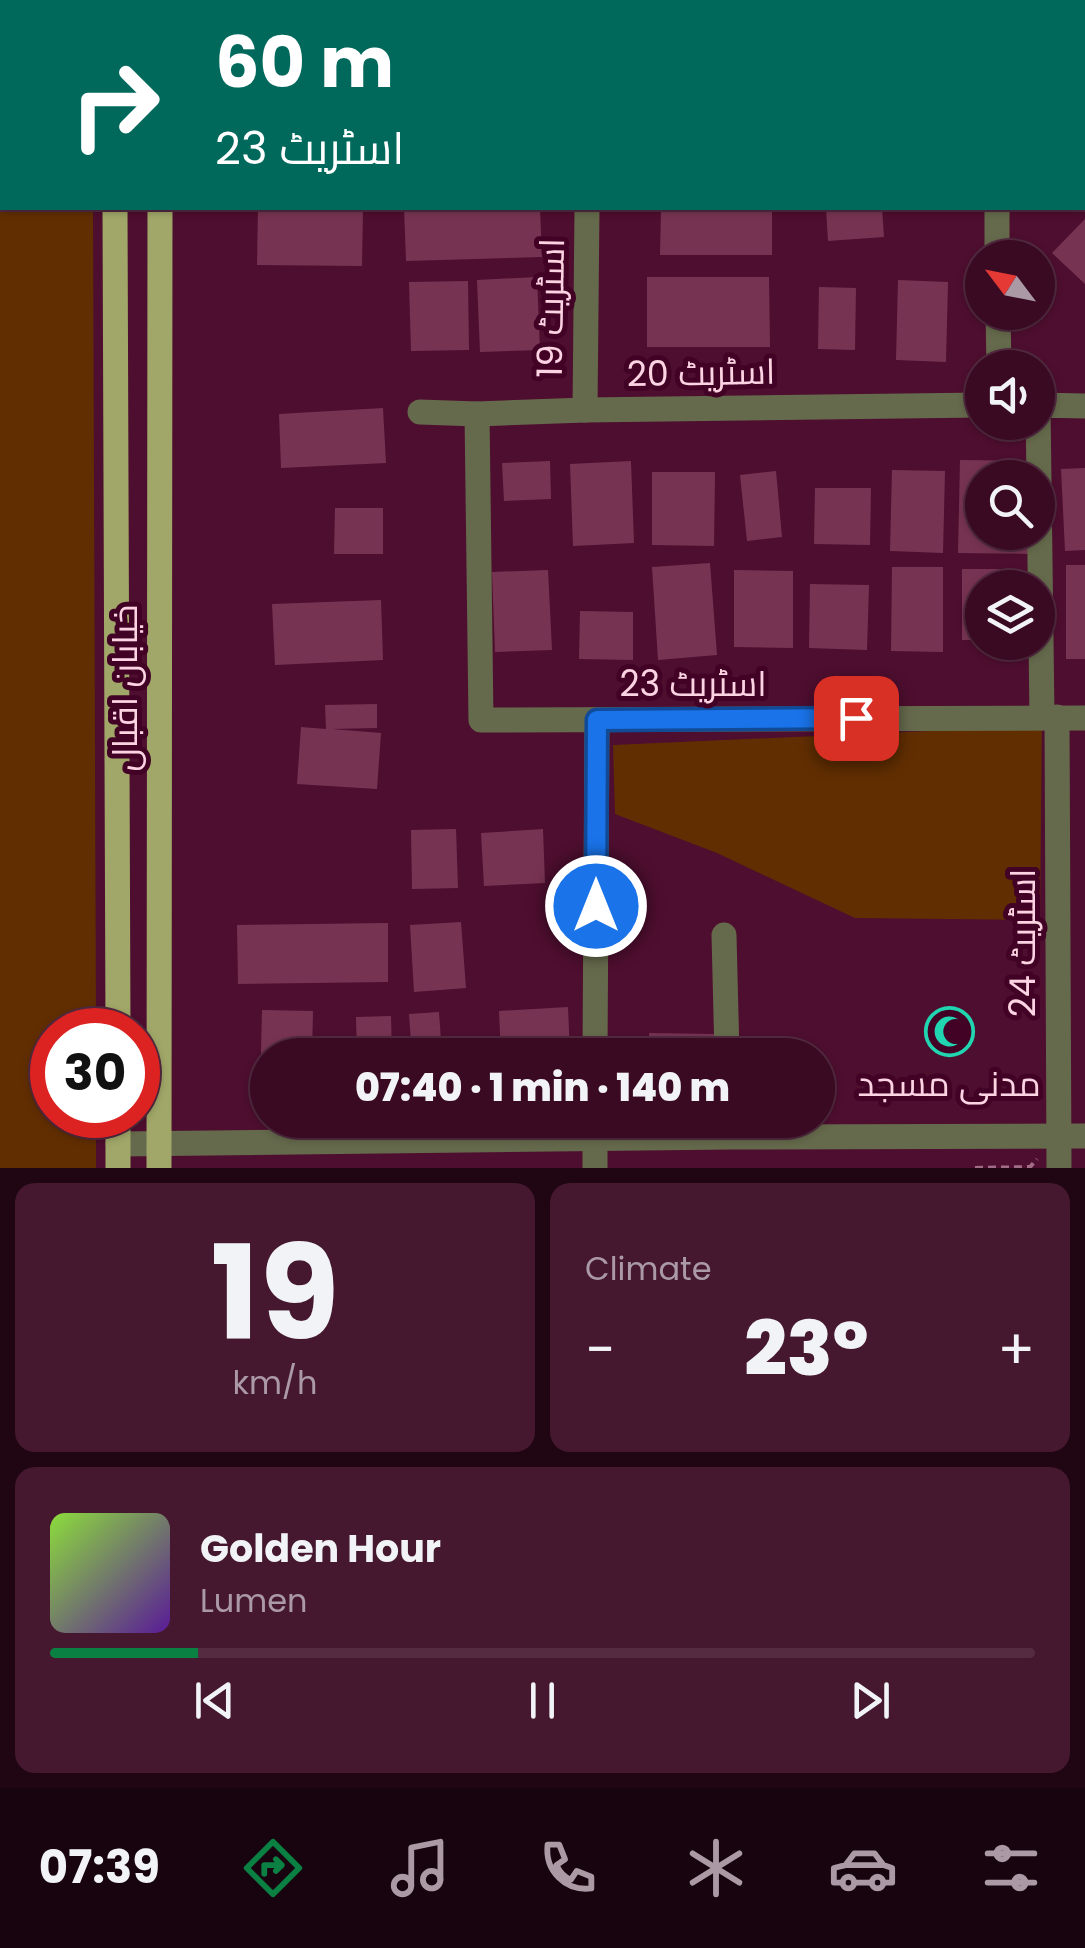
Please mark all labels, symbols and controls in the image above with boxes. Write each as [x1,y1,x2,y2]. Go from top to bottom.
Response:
text: 60 m [215,13,394,112]
icon: right [50,40,180,170]
text: اسٹریٹ 23 [215,117,404,180]
street label: اسٹریٹ 19 [525,238,576,378]
north arrow [965,240,1055,330]
map controls [965,240,1055,660]
street label: اسٹریٹ 20 [626,347,776,398]
button: sound [965,350,1055,440]
button: search [965,460,1055,550]
button: layers [965,570,1055,660]
street label: خیابان اقبال [100,605,149,771]
street label: اسٹریٹ 23 [619,659,767,708]
pin [814,676,899,761]
icon: arrive [829,691,884,746]
position arrow [544,854,648,958]
street label: اسٹریٹ 24 [998,869,1047,1017]
mosque icon: مدنی مسجد [923,1006,975,1058]
speed limit sign: 30 [30,1008,160,1138]
place label: مدنی مسجد [857,1059,1041,1108]
text: 07:40 · 1 min · 140 m [355,1061,730,1114]
text: 19 [211,1202,339,1385]
text: Climate [585,1246,712,1291]
text: 23° [744,1296,869,1401]
text: − [585,1311,615,1388]
text: + [997,1311,1035,1388]
text: km/h [232,1360,318,1405]
text: Golden Hour [200,1522,441,1575]
text: Lumen [200,1578,308,1623]
icon: previous [187,1673,242,1728]
icon: pause [515,1673,570,1728]
icon: next [843,1673,898,1728]
icon: directions [238,1833,308,1903]
icon: music [385,1833,455,1903]
icon: phone [533,1833,603,1903]
icon: climate [681,1833,751,1903]
icon: car [828,1833,898,1903]
icon: filters [976,1833,1046,1903]
text: 07:39 [39,1836,160,1899]

